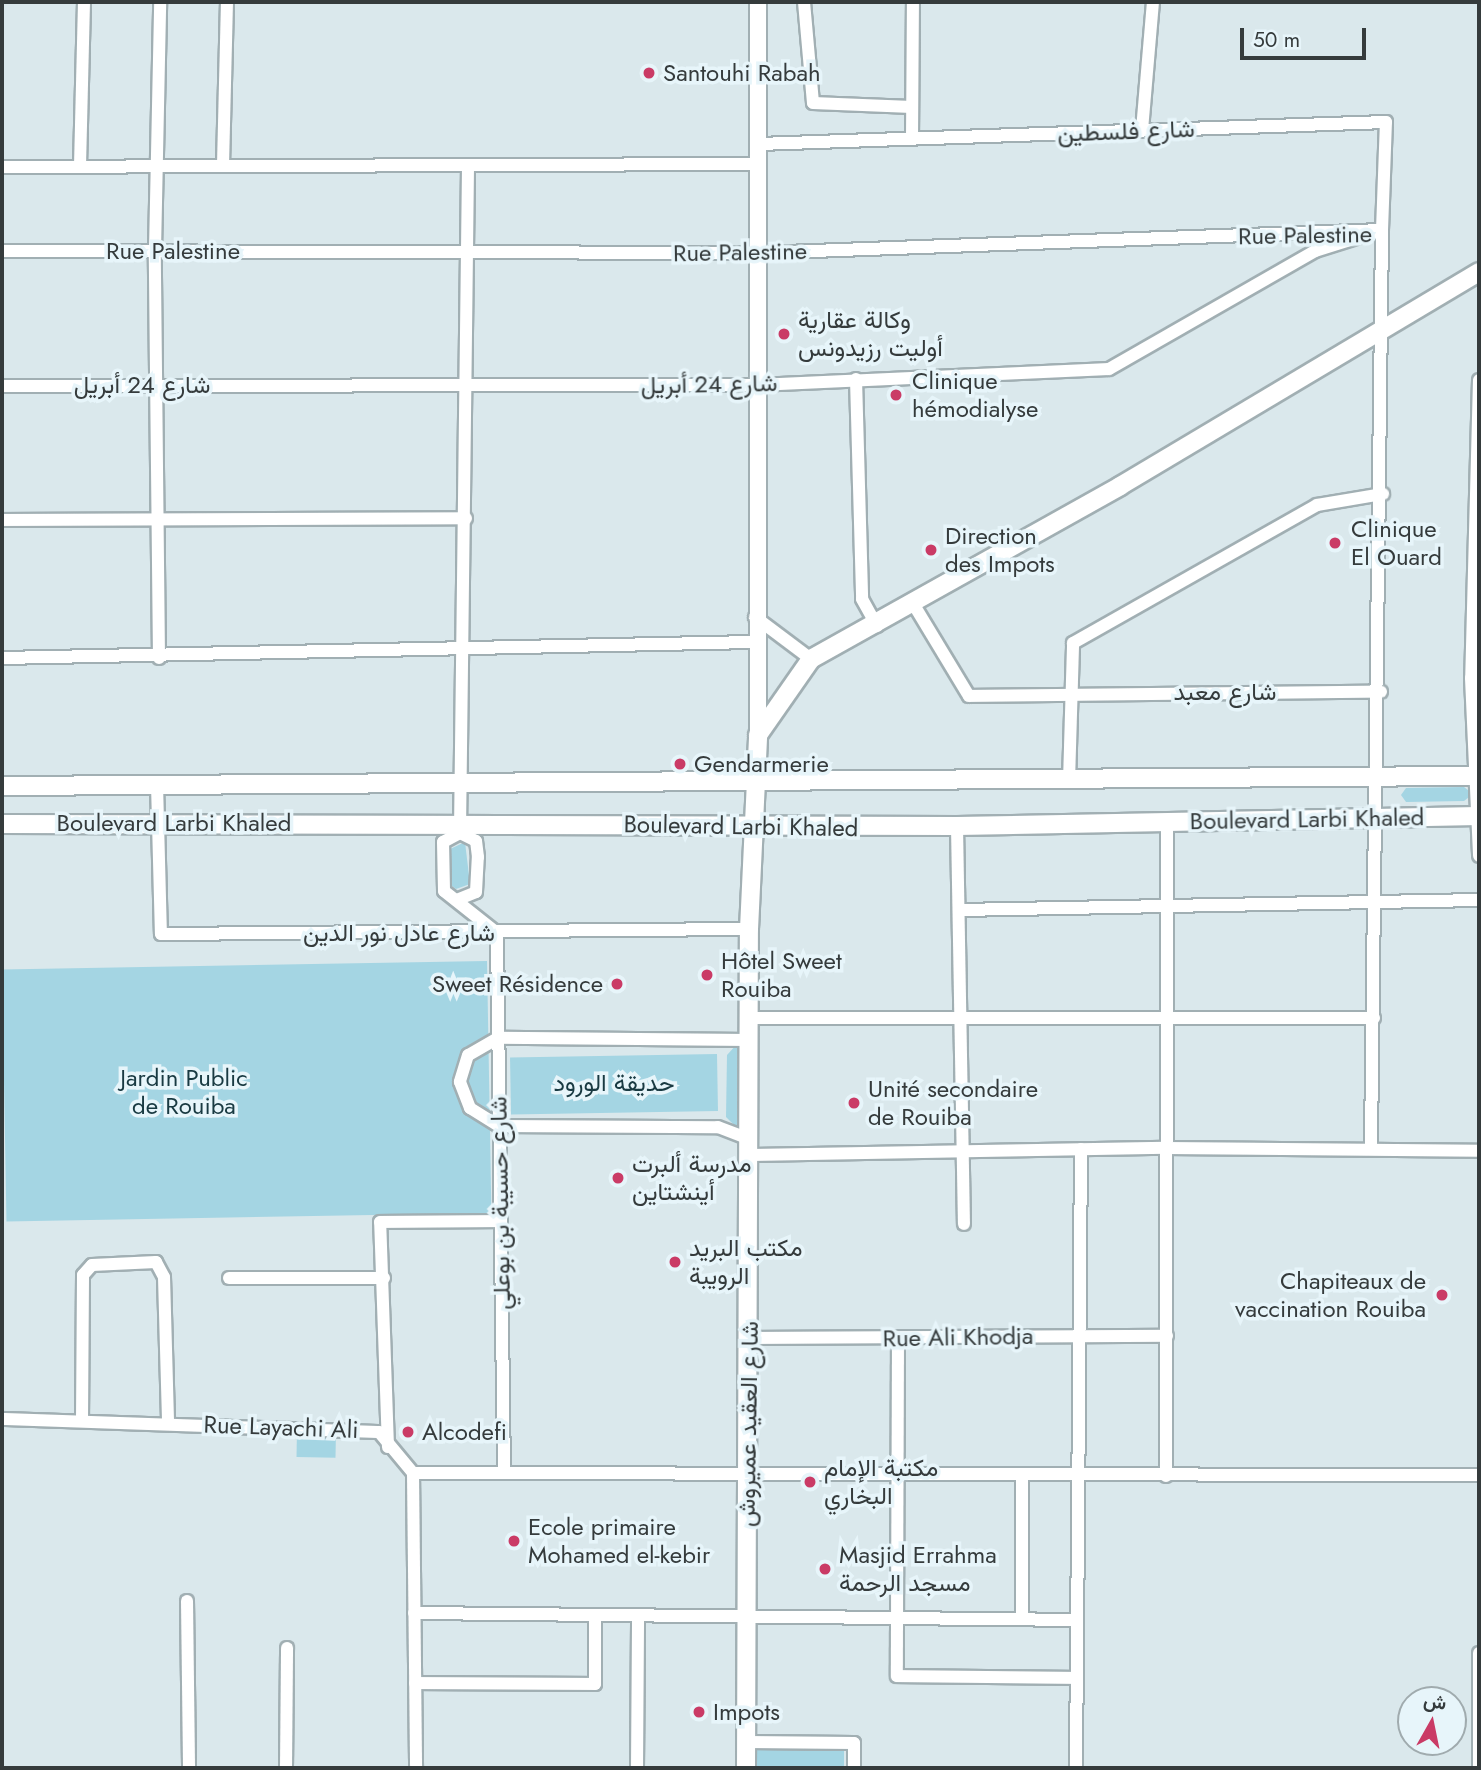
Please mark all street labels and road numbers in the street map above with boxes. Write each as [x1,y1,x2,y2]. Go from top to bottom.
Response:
street label: شارع فلسطين [1057,114,1195,148]
street label: Rue Palestine [1238,219,1372,251]
street label: Rue Palestine [673,236,807,268]
street label: Rue Palestine [106,237,240,265]
street label: شارع 24 أبريل [640,368,778,400]
street label: شارع 24 أبريل [74,371,210,399]
street label: شارع معبد [1173,678,1277,706]
street label: Boulevard Larbi Khaled [1189,803,1425,835]
street label: Boulevard Larbi Khaled [57,809,291,837]
street label: Boulevard Larbi Khaled [623,810,859,842]
street label: شارع عادل نور الدين [303,919,495,947]
street label: شارع حسيبة بن بوعلي [484,1096,516,1310]
street label: شارع العقيد عميروش [732,1321,764,1527]
street label: Rue Ali Khodja [882,1321,1034,1353]
street label: Rue Layachi Ali [203,1410,359,1444]

